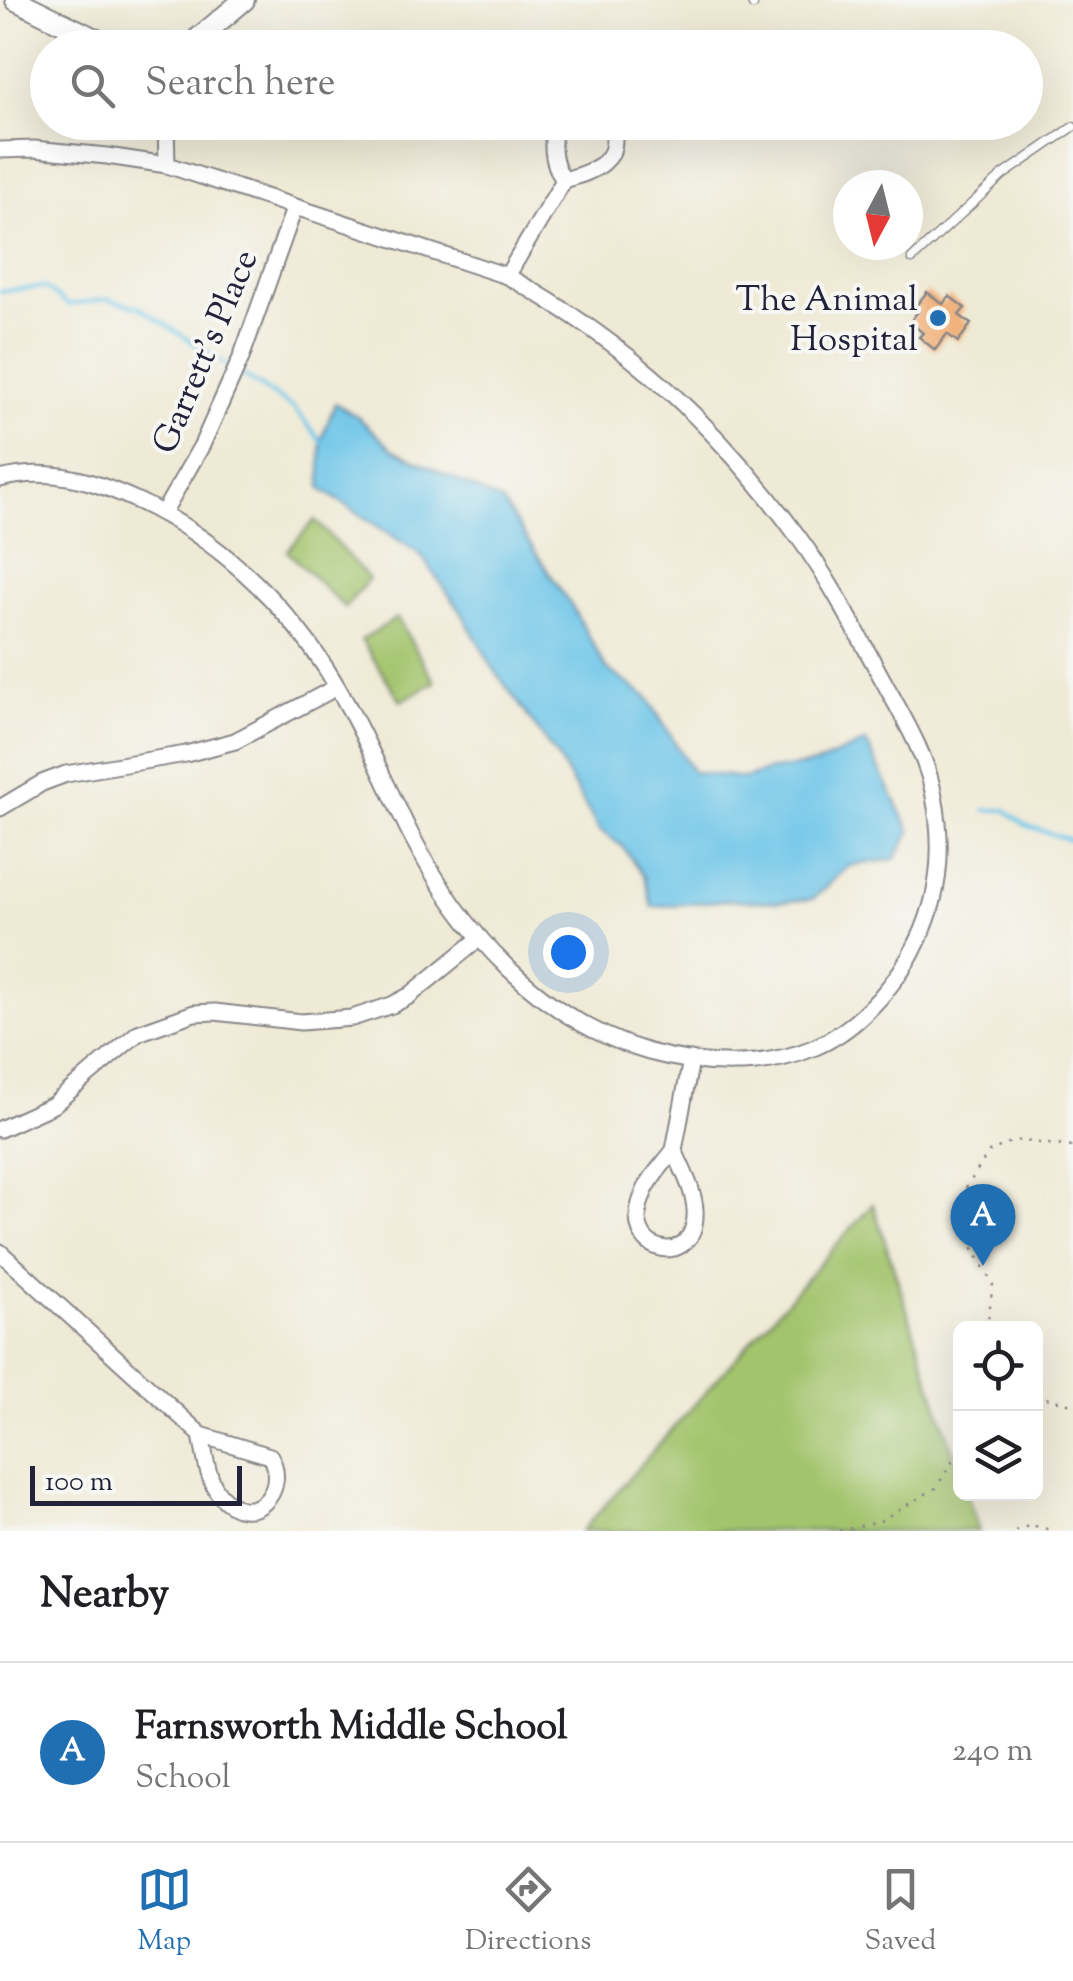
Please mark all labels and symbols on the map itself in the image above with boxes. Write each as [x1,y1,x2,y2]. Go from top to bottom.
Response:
north arrow [833,170,923,260]
street label: Garrett's Place [141,242,273,462]
place label: The Animal Hospital [736,276,918,367]
marker: The Animal Hospital [927,307,949,329]
your location [543,927,594,978]
pin: A [950,1184,1016,1266]
scale bar [30,1461,242,1506]

